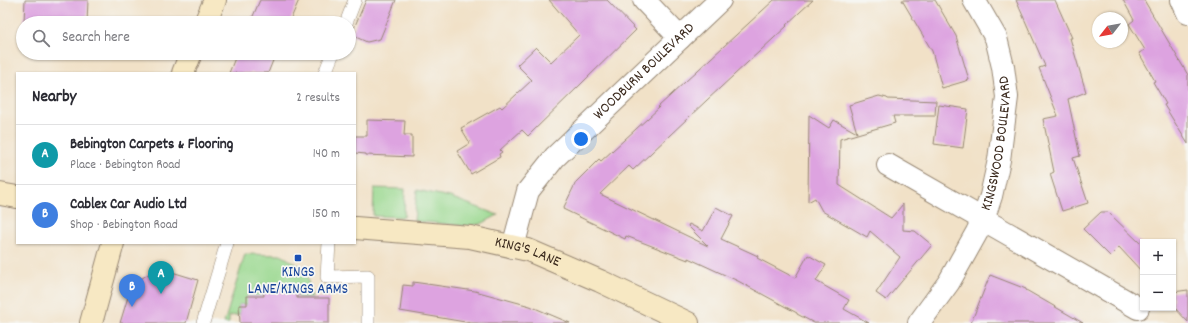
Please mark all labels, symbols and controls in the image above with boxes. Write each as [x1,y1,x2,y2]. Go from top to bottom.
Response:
north arrow [1092,12,1128,48]
search box [16,16,356,60]
street label: WOODBURN BOULEVARD [589,18,700,125]
icon: search [30,27,52,49]
text: Search here [62,27,130,49]
street label: KINGSWOOD BOULEVARD [976,74,1018,214]
text: Nearby [32,86,76,110]
text: 2 results [296,89,340,108]
your location [571,129,591,149]
text: Bebington Carpets & Flooring [70,134,233,156]
text: A [41,145,49,164]
text: 140 m [313,145,340,164]
text: Place · Bebington Road [70,156,180,175]
text: Cablex Car Audio Ltd [70,194,187,216]
text: B [42,205,48,224]
text: 150 m [312,205,340,224]
text: Shop · Bebington Road [70,216,178,235]
street label: KING'S LANE [493,232,564,274]
map controls [1140,239,1176,311]
button: + [1140,239,1176,275]
marker: KINGS LANE/KINGS ARMS [293,253,303,263]
pin: A [148,261,174,294]
place label: KINGS LANE/KINGS ARMS [248,262,348,301]
pin: B [119,274,145,307]
button: − [1140,275,1176,311]

